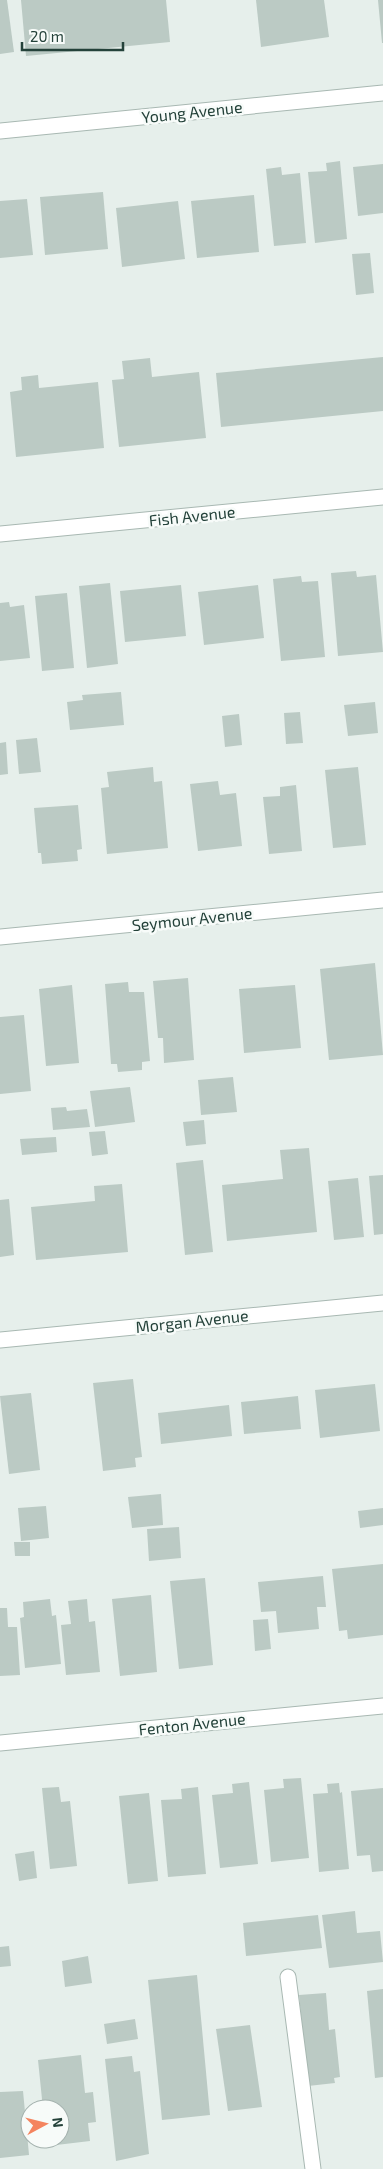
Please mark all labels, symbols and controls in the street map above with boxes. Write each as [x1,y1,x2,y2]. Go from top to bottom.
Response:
scale bar [22,20,124,52]
text: 20 m [30,27,64,45]
street label: Young Avenue [141,97,243,126]
street label: Fish Avenue [148,502,236,529]
street label: Seymour Avenue [131,903,253,934]
street label: Morgan Avenue [135,1305,249,1336]
street label: Fenton Avenue [137,1708,246,1739]
north arrow [20,2099,70,2149]
text: N [49,2116,67,2128]

